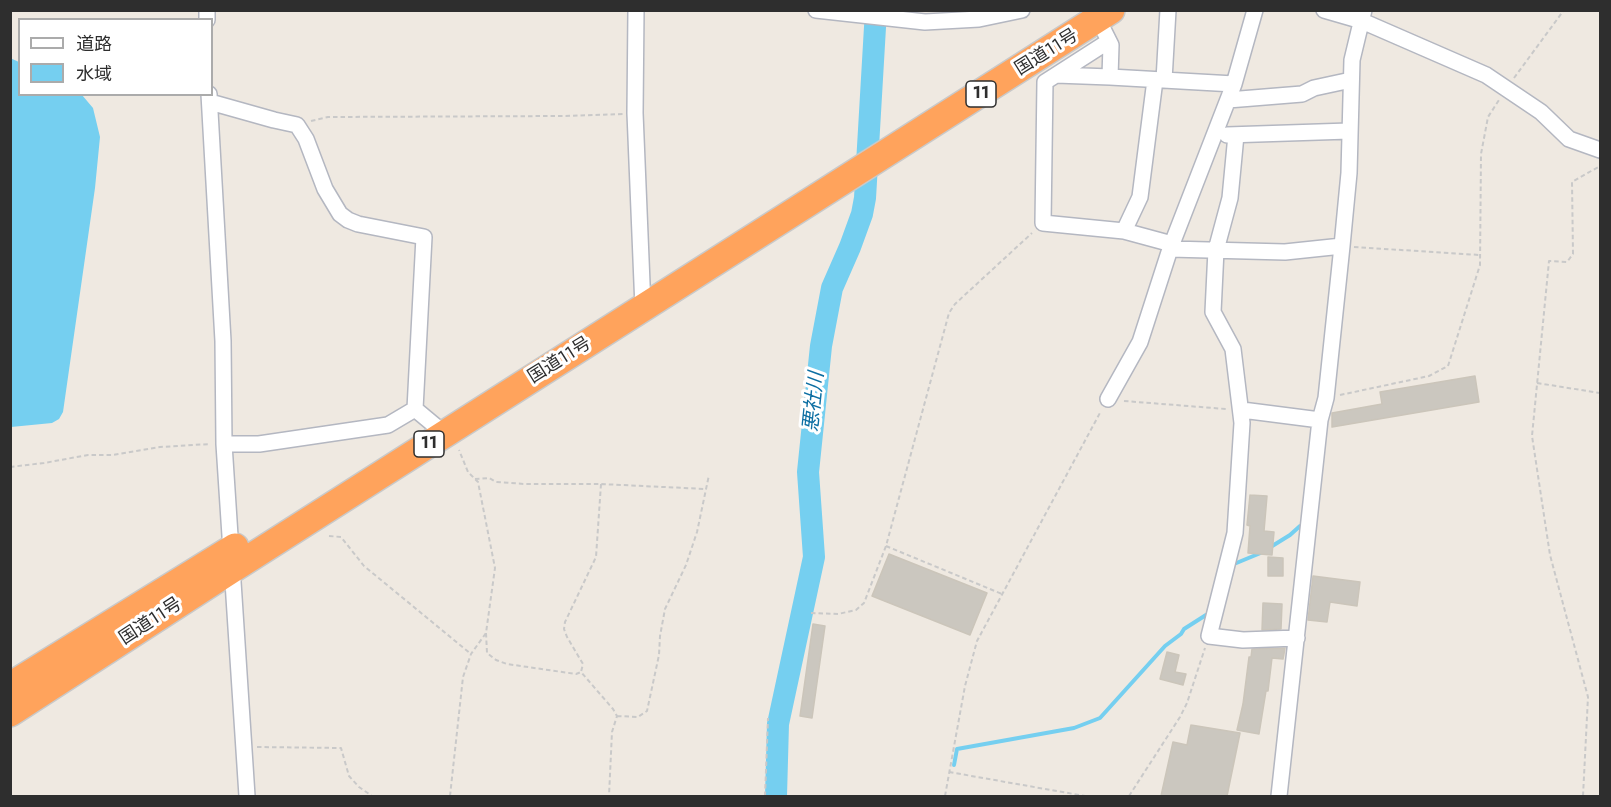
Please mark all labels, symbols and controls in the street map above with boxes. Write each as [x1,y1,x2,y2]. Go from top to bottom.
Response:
legend [18,18,213,96]
street label: 国道11号 [1012,25,1082,81]
text: 道路 [76,31,112,57]
text: 水域 [76,61,112,87]
road number: 11 [966,81,996,107]
street label: 国道11号 [525,333,595,389]
water label: 悪社川 [800,371,830,433]
road number: 11 [414,431,444,457]
street label: 国道11号 [116,594,186,650]

